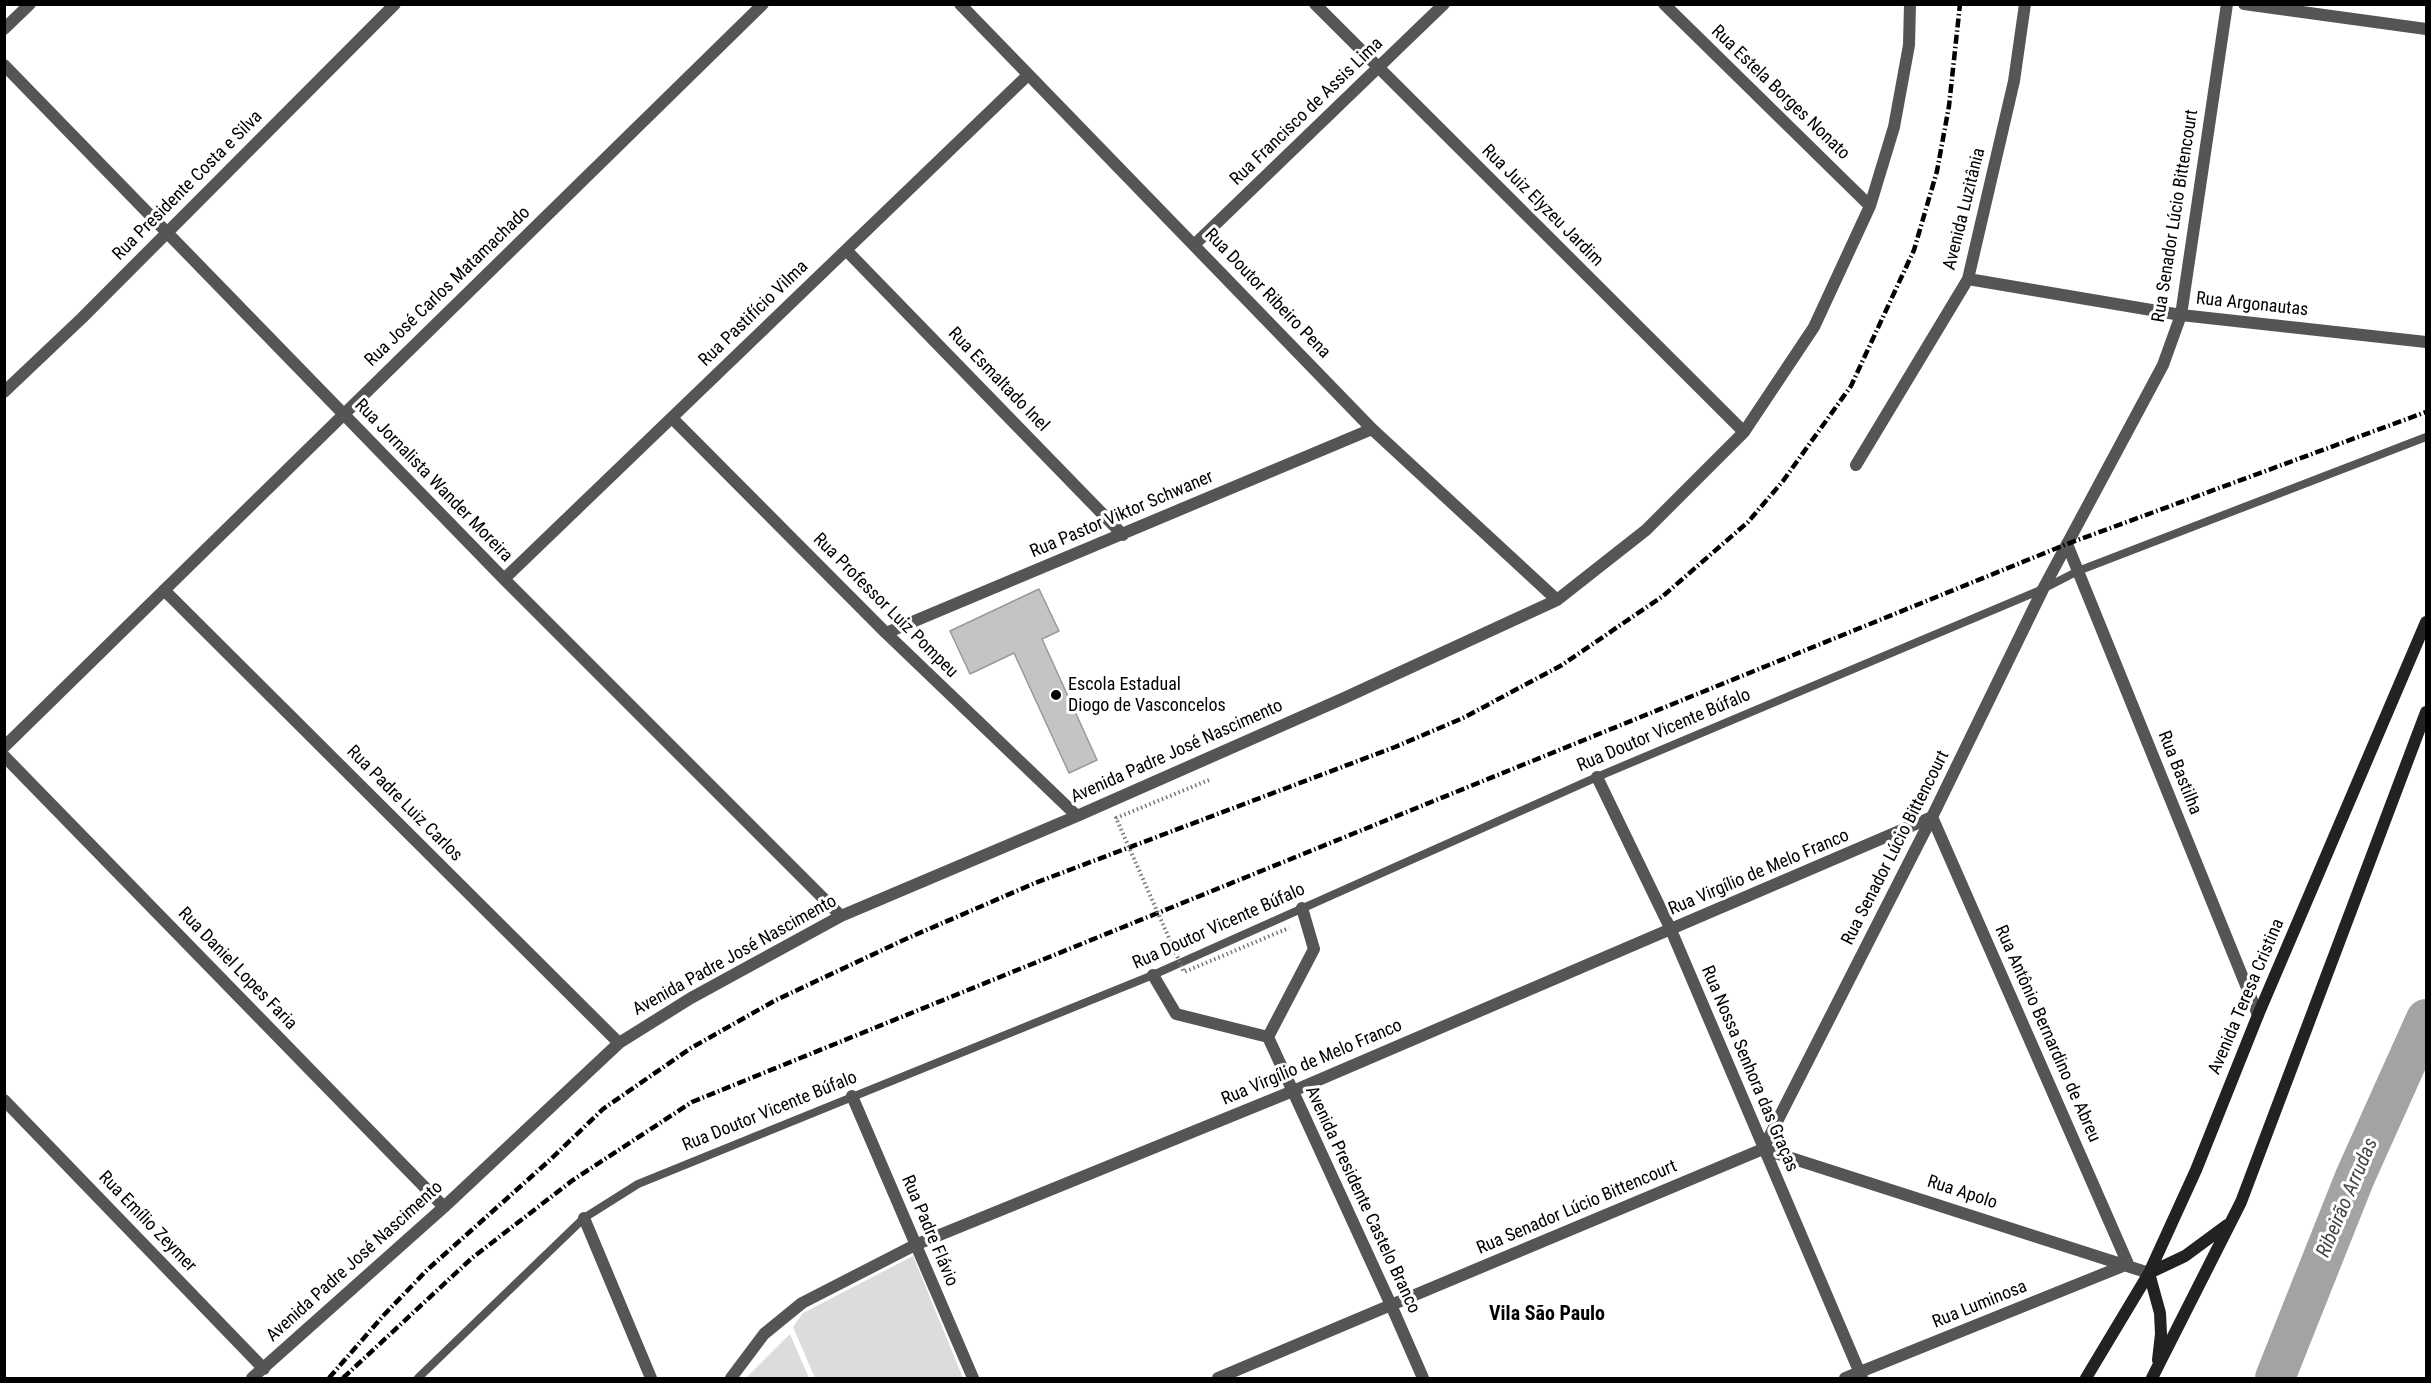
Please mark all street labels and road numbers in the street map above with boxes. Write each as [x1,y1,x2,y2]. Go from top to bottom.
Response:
street label: Rua Estela Borges Nonato [1706,21,1854,165]
street label: Rua Francisco de Assis Lima [1226,33,1388,191]
street label: Rua Presidente Costa e Silva [109,107,267,265]
street label: Rua Senador Lúcio Bittencourt [2148,108,2204,324]
street label: Rua Juiz Elyzeu Jardim [1477,141,1607,271]
street label: Avenida Luzitânia [1939,146,1991,272]
street label: Rua José Carlos Matamachado [361,202,535,372]
street label: Rua Doutor Ribeiro Pena [1199,225,1335,363]
street label: Rua Pastifício Vilma [695,256,813,372]
street label: Rua Argonautas [2195,288,2309,322]
street label: Rua Esmaltado Inel [943,323,1053,437]
street label: Rua Jornalista Wander Moreira [349,395,517,567]
street label: Rua Pastor Viktor Schwaner [1027,467,1217,563]
street label: Rua Professor Luiz Pompeu [808,529,962,683]
street label: Rua Doutor Vicente Búfalo [1574,685,1754,777]
street label: Avenida Padre José Nascimento [1068,695,1286,809]
street label: Rua Bastilha [2152,728,2206,818]
street label: Rua Padre Luiz Carlos [342,742,466,866]
street label: Rua Senador Lúcio Bittencourt [1838,747,1954,949]
street label: Rua Virgílio de Melo Franco [1665,825,1853,921]
street label: Rua Doutor Vicente Búfalo [1129,879,1309,975]
street label: Avenida Padre José Nascimento [629,891,841,1021]
street label: Rua Daniel Lopes Faria [173,903,301,1035]
street label: Avenida Teresa Cristina [2204,916,2290,1078]
street label: Rua Antônio Bernardino de Abreu [1989,922,2105,1146]
street label: Rua Nossa Senhora das Graças [1696,963,1802,1175]
street label: Rua Virgílio de Melo Franco [1218,1015,1406,1111]
street label: Rua Doutor Vicente Búfalo [680,1067,860,1157]
street label: Avenida Presidente Castelo Branco [1300,1083,1424,1317]
street label: Rua Senador Lúcio Bittencourt [1474,1156,1680,1260]
street label: Rua Emílio Zeymer [93,1167,201,1277]
street label: Rua Padre Flávio [896,1172,962,1290]
street label: Rua Apolo [1924,1172,2000,1214]
street label: Avenida Padre José Nascimento [262,1177,448,1347]
street label: Rua Luminosa [1930,1276,2030,1334]

